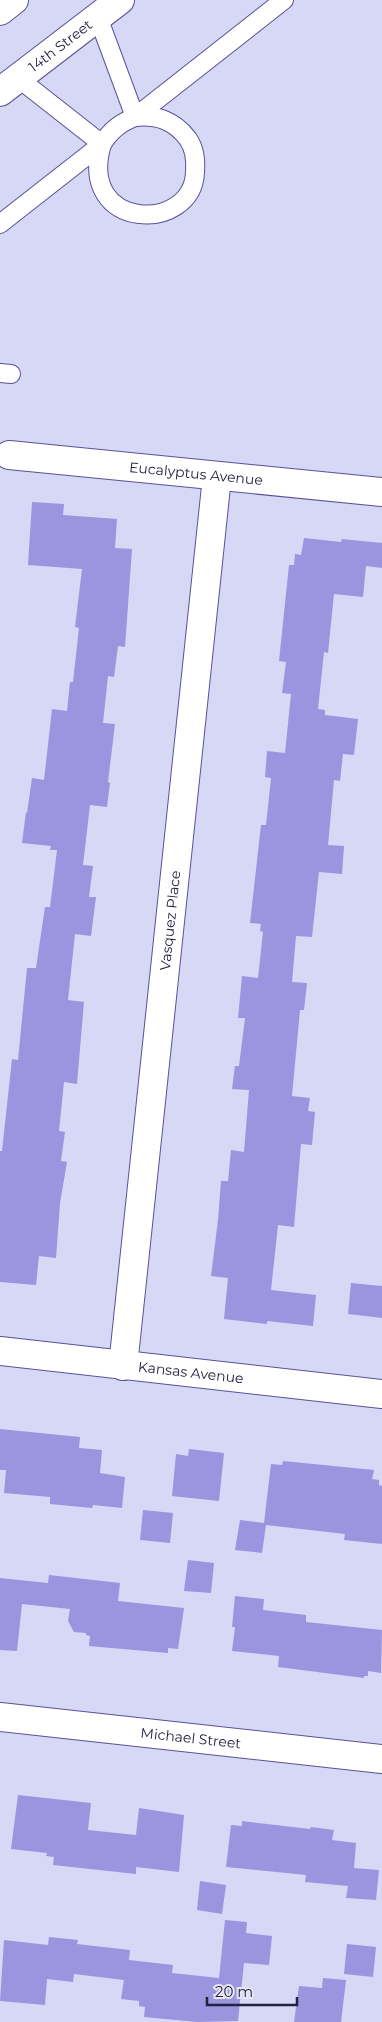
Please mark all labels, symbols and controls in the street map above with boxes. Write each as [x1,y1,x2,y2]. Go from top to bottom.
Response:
street label: 14th Street [25,15,96,76]
street label: Eucalyptus Avenue [128,458,264,489]
street label: Vasquez Place [156,870,184,971]
street label: Kansas Avenue [137,1358,244,1387]
street label: Michael Street [140,1724,242,1752]
scale bar [207,1974,297,2006]
text: 20 m [215,1982,253,2001]

